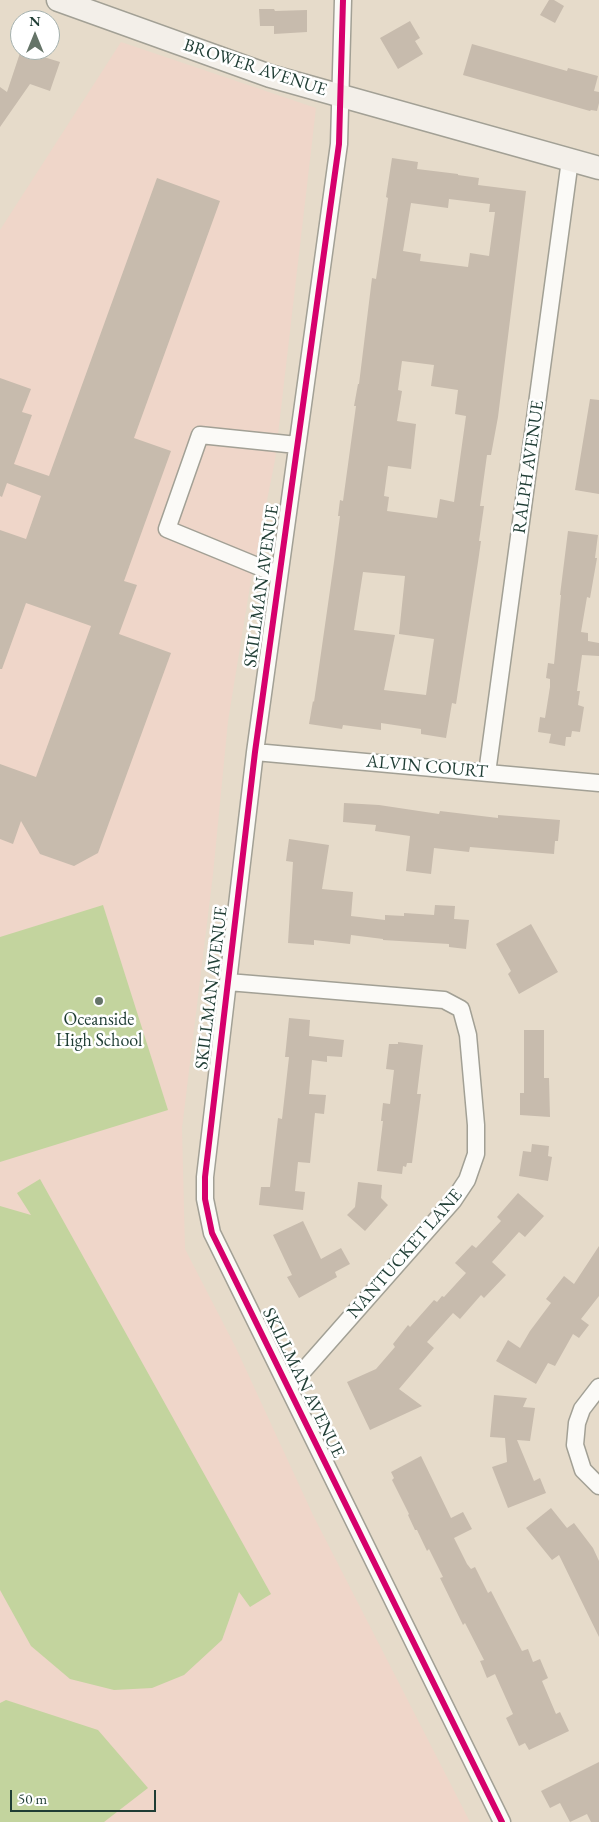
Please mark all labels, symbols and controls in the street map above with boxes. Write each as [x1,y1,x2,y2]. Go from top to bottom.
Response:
north arrow [10,10,60,60]
text: N [29,12,41,30]
street label: BROWER AVENUE [181,35,329,101]
street label: RALPH AVENUE [509,399,549,535]
street label: SKILLMAN AVENUE [240,503,284,669]
street label: ALVIN COURT [365,751,489,783]
street label: SKILLMAN AVENUE [191,905,233,1071]
marker: Oceanside High School [93,995,105,1007]
place label: Oceanside High School [56,1009,142,1052]
street label: NANTUCKET LANE [343,1185,467,1323]
street label: SKILLMAN AVENUE [257,1304,349,1462]
scale bar [12,1780,159,1812]
text: 50 m [18,1789,47,1808]

